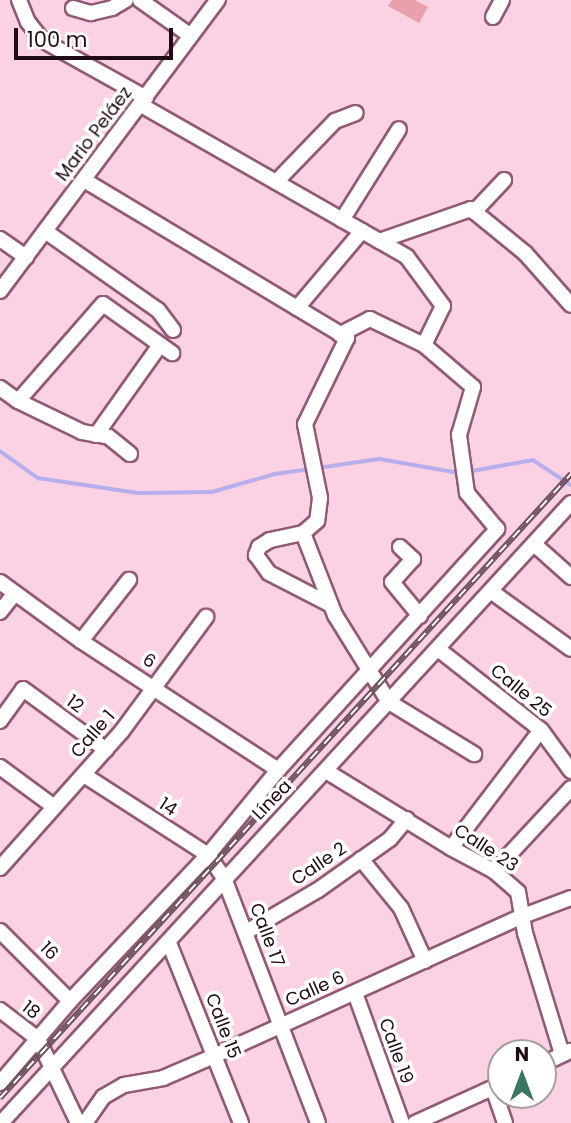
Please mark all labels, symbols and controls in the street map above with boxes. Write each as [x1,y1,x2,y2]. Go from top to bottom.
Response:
scale bar [18,14,177,58]
text: 100 m [27,25,87,54]
street label: Mario Peláez [51,83,137,185]
street label: 6 [138,649,160,673]
street label: Calle 25 [486,660,556,722]
street label: 12 [62,691,88,717]
street label: Calle 1 [66,706,120,762]
street label: Línea [248,776,296,824]
street label: 14 [155,793,181,821]
street label: Calle 23 [450,819,522,877]
street label: Calle 2 [288,838,350,890]
street label: Calle 17 [245,900,289,970]
street label: 16 [35,937,63,965]
street label: Calle 6 [282,966,348,1012]
street label: Calle 15 [201,990,245,1062]
street label: 18 [18,996,44,1024]
street label: Calle 19 [374,1015,418,1087]
north arrow [487,1039,557,1109]
text: N [515,1041,529,1068]

